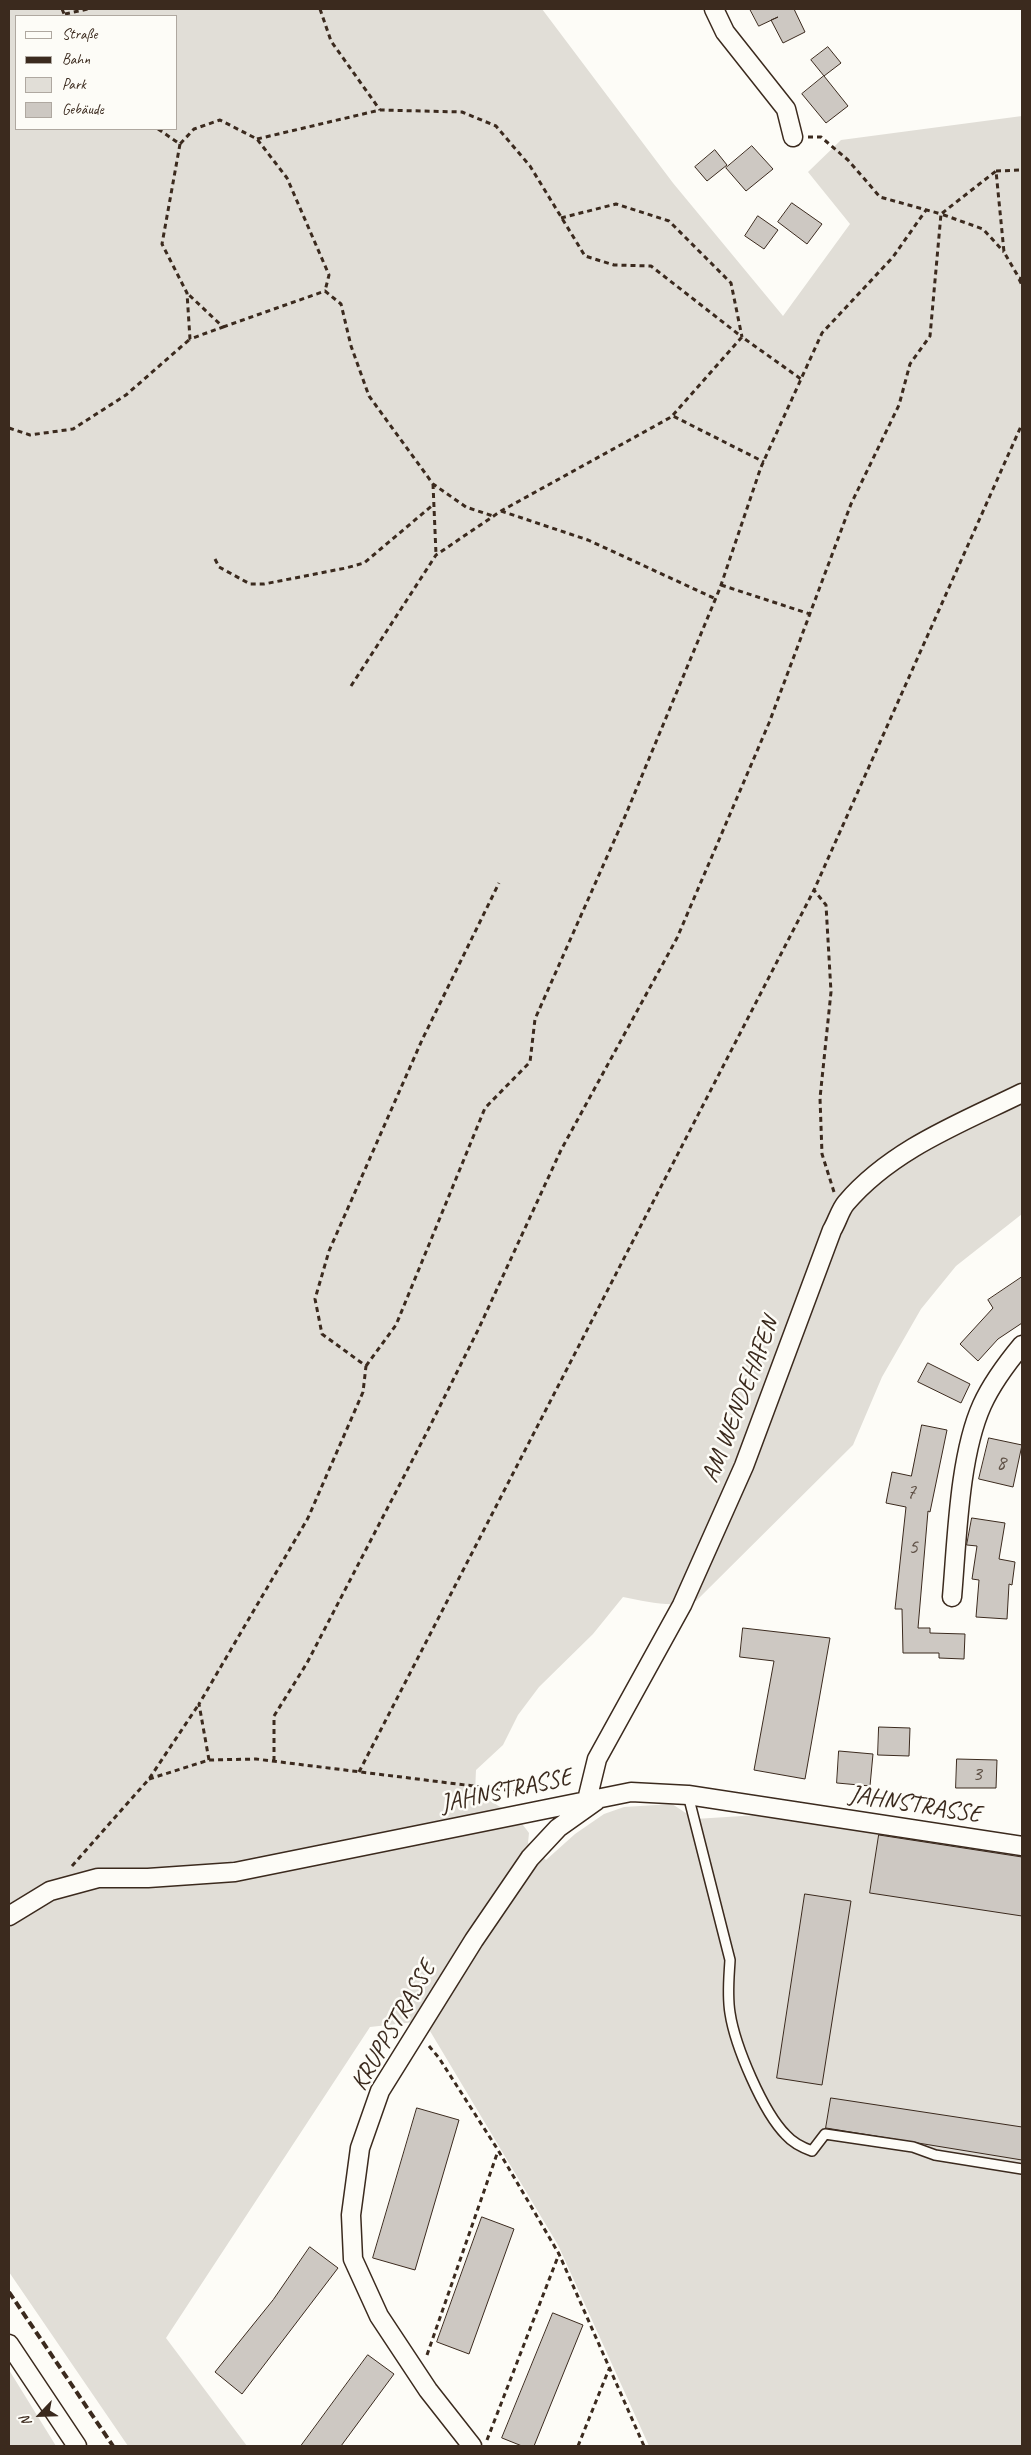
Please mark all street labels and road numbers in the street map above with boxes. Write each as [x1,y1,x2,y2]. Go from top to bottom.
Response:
street label: AM WENDEHAFEN [696,1313,786,1487]
street label: JAHNSTRASSE [438,1762,574,1820]
street label: JAHNSTRASSE [847,1780,983,1830]
street label: KRUPPSTRASSE [345,1956,443,2096]

